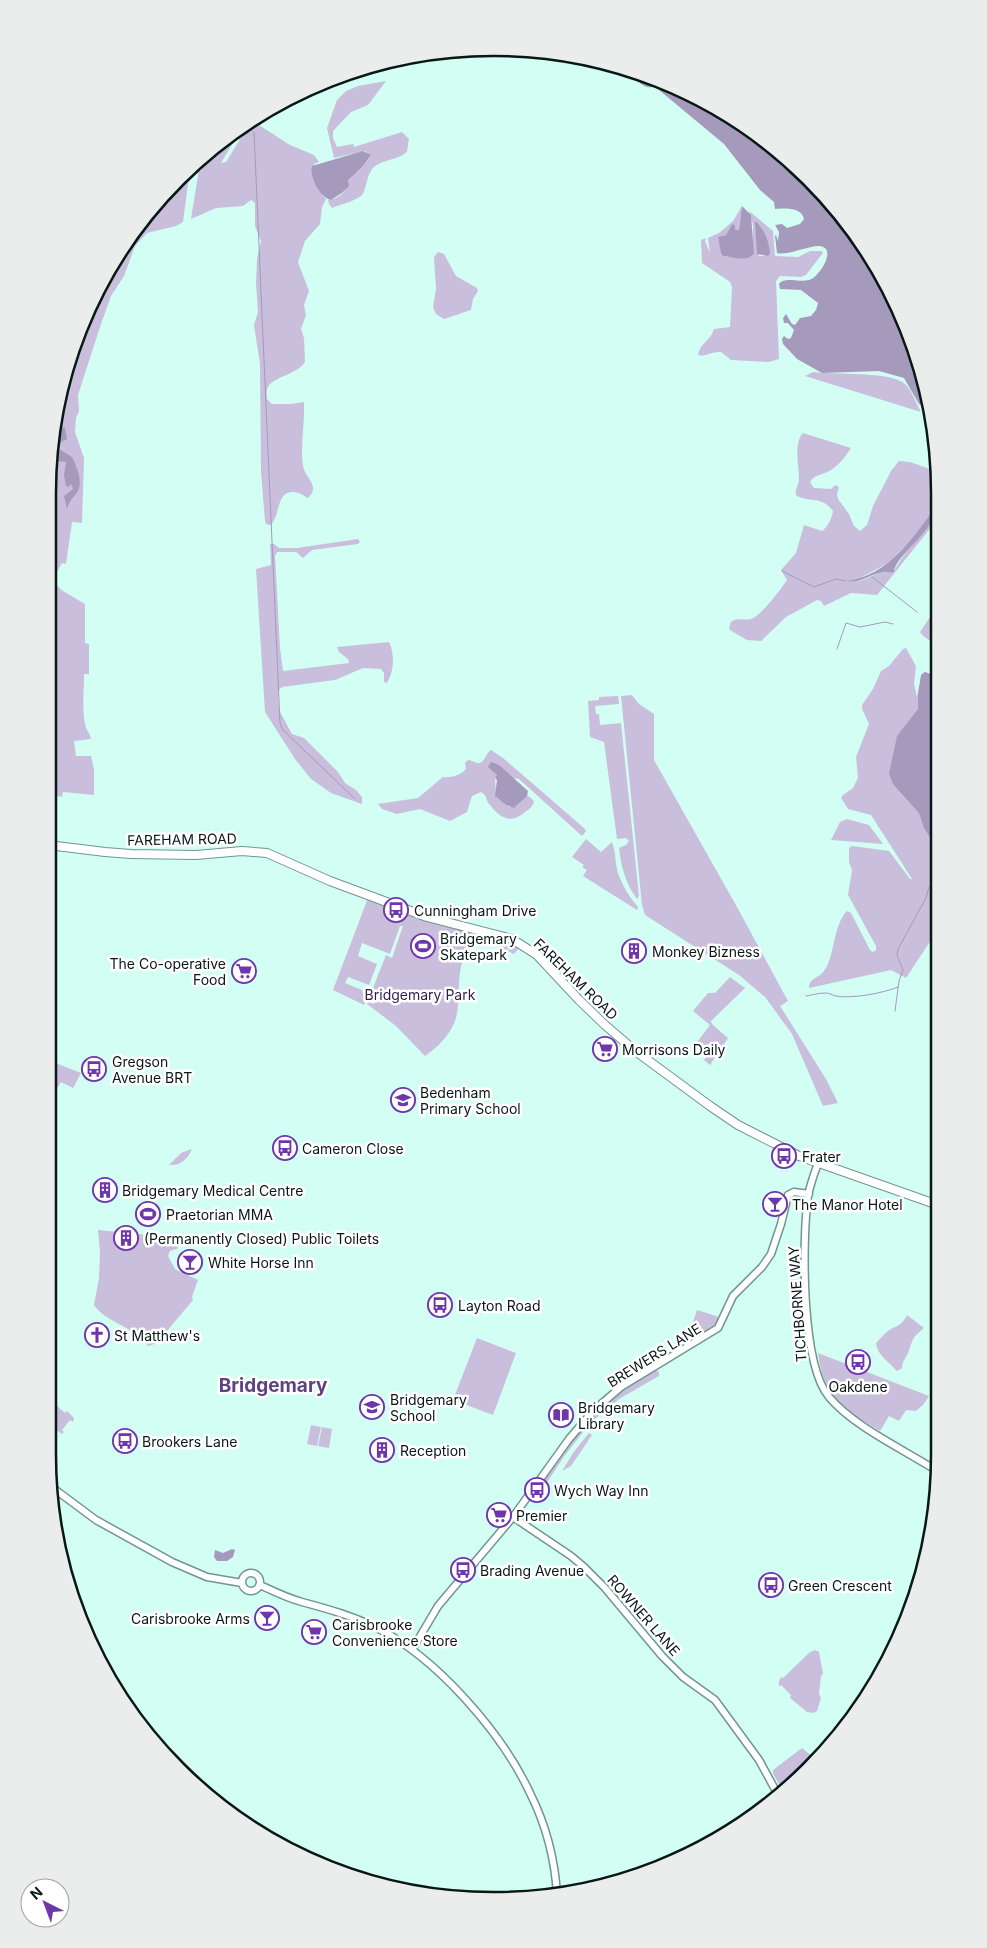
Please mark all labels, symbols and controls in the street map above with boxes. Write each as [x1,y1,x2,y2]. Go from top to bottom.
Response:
street label: FAREHAM ROAD [127,830,237,848]
bus stop icon: Cunningham Drive [383,897,409,923]
place label: Cunningham Drive [414,902,536,919]
place label: Bridgemary Skatepark [440,930,517,963]
sports icon: Bridgemary Skatepark [410,933,436,959]
street label: FAREHAM ROAD [531,935,621,1023]
building icon: Monkey Bizness [621,938,647,964]
place label: Monkey Bizness [652,943,760,960]
place label: The Co-operative Food [110,955,226,988]
supermarket icon: The Co-operative Food [231,958,257,984]
park label: Bridgemary Park [365,986,476,1003]
supermarket icon: Morrisons Daily [592,1036,618,1062]
place label: Morrisons Daily [622,1041,726,1058]
place label: Gregson Avenue BRT [112,1053,192,1086]
bus stop icon: Gregson Avenue BRT [81,1056,107,1082]
place label: Bedenham Primary School [420,1084,521,1117]
school or university icon: Bedenham Primary School [390,1087,416,1113]
bus stop icon: Cameron Close [272,1135,298,1161]
place label: Cameron Close [302,1140,404,1157]
bus stop icon: Frater [771,1143,797,1169]
place label: Frater [802,1148,841,1165]
building icon: Bridgemary Medical Centre [92,1177,118,1203]
place label: Bridgemary Medical Centre [122,1182,303,1199]
bar icon: The Manor Hotel [762,1191,788,1217]
place label: The Manor Hotel [792,1196,903,1213]
sports icon: Praetorian MMA [135,1201,161,1227]
place label: Praetorian MMA [166,1206,273,1223]
building icon: (Permanently Closed) Public Toilets [113,1225,139,1251]
place label: (Permanently Closed) Public Toilets [144,1230,379,1247]
street label: TICHBORNE WAY [784,1245,810,1363]
bar icon: White Horse Inn [177,1249,203,1275]
place label: White Horse Inn [208,1254,314,1271]
bus stop icon: Layton Road [427,1292,453,1318]
place label: Layton Road [458,1297,540,1314]
street label: BREWERS LANE [604,1319,704,1391]
church icon: St Matthew's [84,1322,110,1348]
place label: St Matthew's [114,1327,200,1344]
bus stop icon: Oakdene [845,1349,871,1375]
district label: Bridgemary [219,1374,328,1397]
place label: Oakdene [828,1378,888,1395]
place label: Bridgemary School [390,1391,467,1424]
school or university icon: Bridgemary School [359,1394,385,1420]
place label: Bridgemary Library [578,1399,655,1432]
library icon: Bridgemary Library [548,1402,574,1428]
bus stop icon: Brookers Lane [112,1428,138,1454]
place label: Brookers Lane [142,1433,237,1450]
building icon: Reception [369,1437,395,1463]
place label: Reception [400,1442,466,1459]
bus stop icon: Wych Way Inn [524,1477,550,1503]
place label: Wych Way Inn [554,1482,648,1499]
supermarket icon: Premier [486,1502,512,1528]
place label: Premier [516,1507,567,1524]
bus stop icon: Brading Avenue [450,1557,476,1583]
place label: Brading Avenue [480,1562,584,1579]
street label: ROWNER LANE [604,1571,684,1659]
bus stop icon: Green Crescent [758,1572,784,1598]
place label: Green Crescent [788,1577,892,1594]
bar icon: Carisbrooke Arms [254,1605,280,1631]
place label: Carisbrooke Arms [131,1610,250,1627]
place label: Carisbrooke Convenience Store [332,1616,458,1649]
supermarket icon: Carisbrooke Convenience Store [301,1619,327,1645]
north arrow [20,1878,70,1928]
text: N [26,1883,46,1903]

